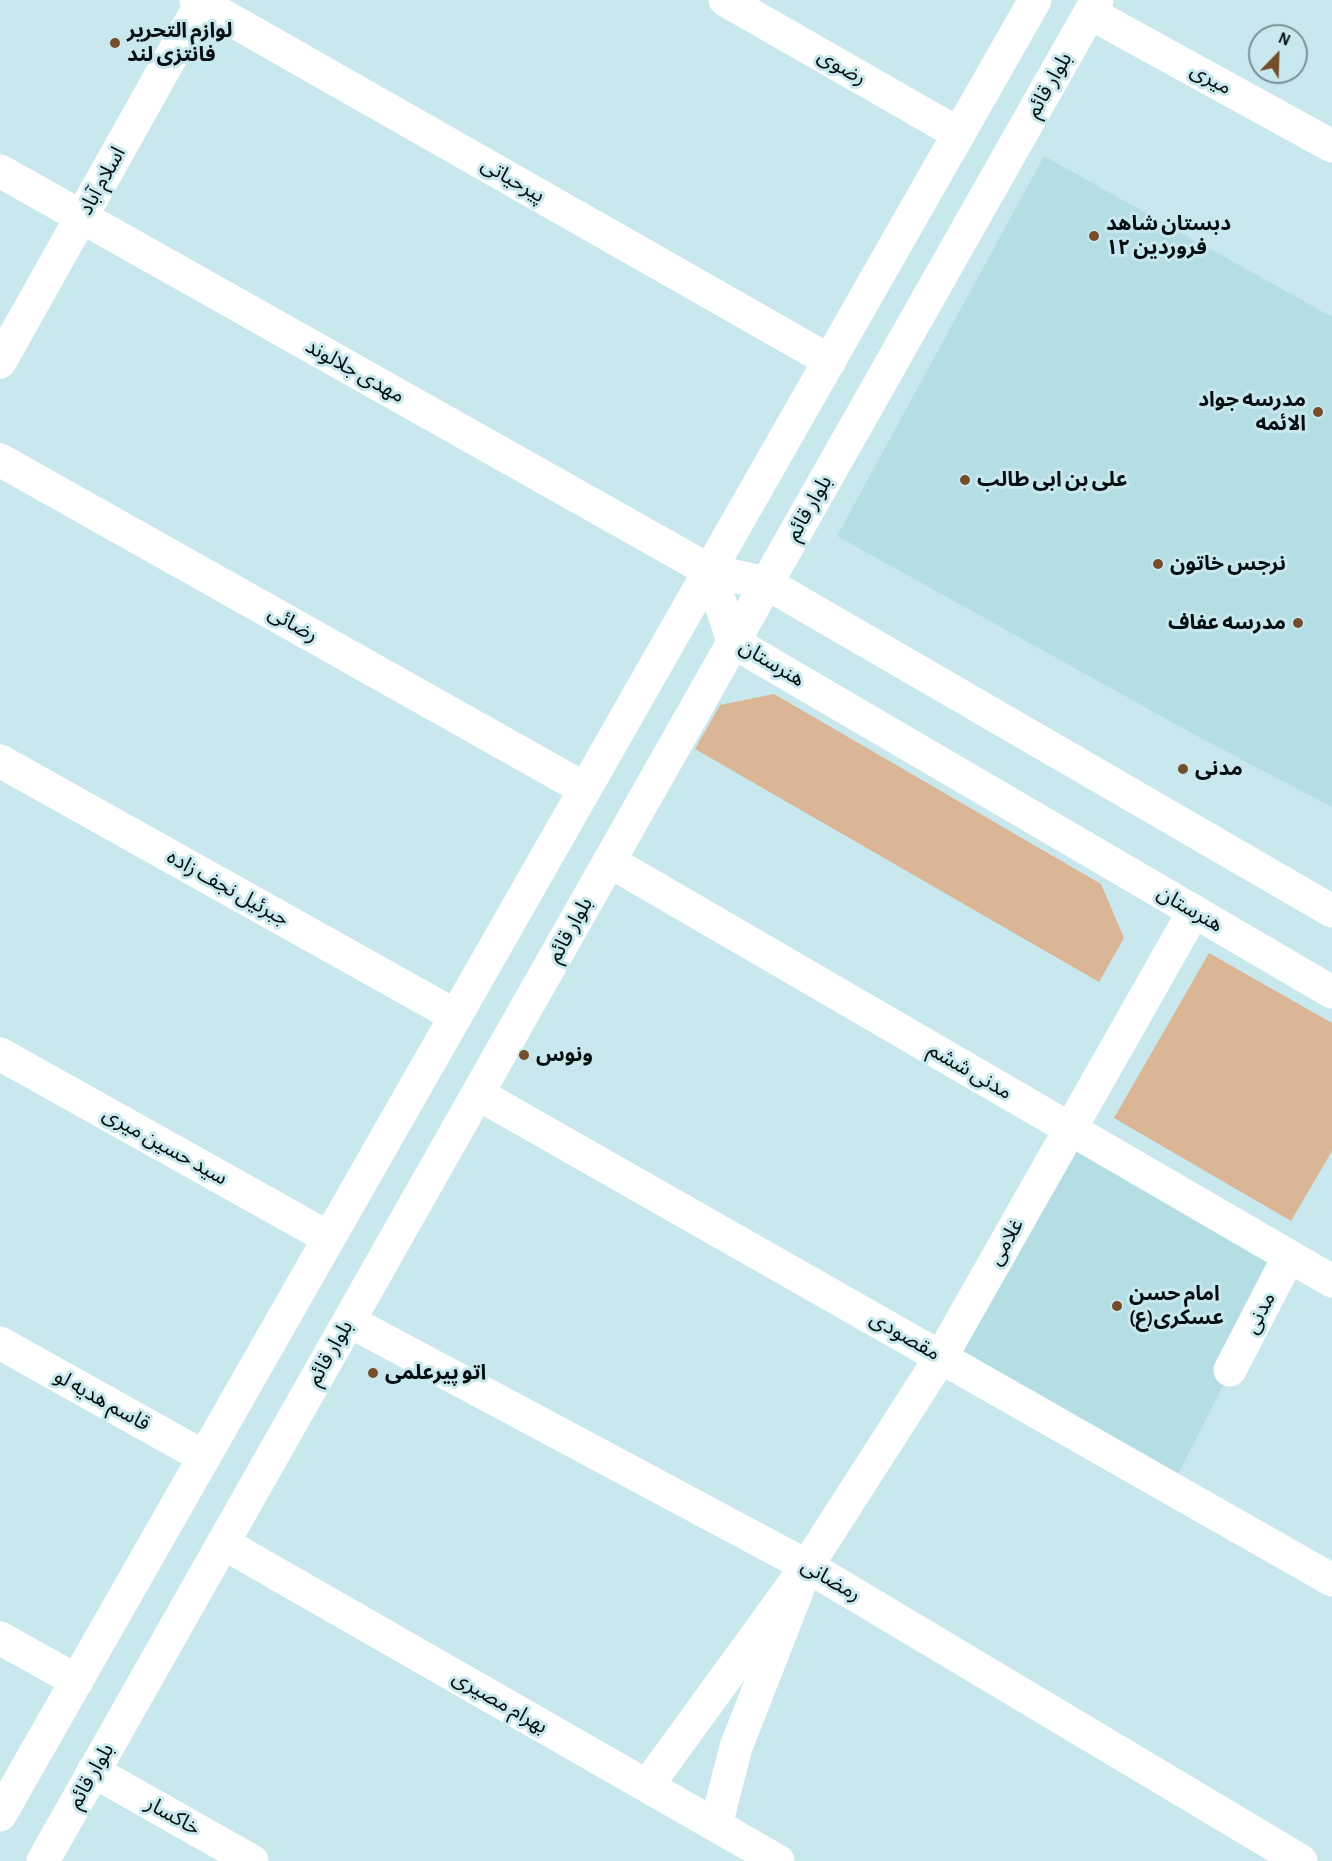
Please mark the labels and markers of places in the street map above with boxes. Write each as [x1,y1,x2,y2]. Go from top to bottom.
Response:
place label: لوازم التحریر فانتزی لند [127,18,233,68]
marker: لوازم التحریر فانتزی لند [108,36,122,50]
place label: دبستان شاهد ۱۲ فروردین [1106,211,1231,261]
marker: دبستان شاهد ۱۲ فروردین [1087,229,1101,243]
place label: مدرسه جواد الائمه [1198,387,1306,437]
marker: مدرسه جواد الائمه [1311,405,1325,419]
place label: علی بن ابی طالب [977,467,1127,493]
marker: علی بن ابی طالب [958,473,972,487]
place label: نرجس خاتون [1170,551,1286,577]
marker: نرجس خاتون [1151,557,1165,571]
place label: مدرسه عفاف [1168,610,1286,636]
marker: مدرسه عفاف [1291,616,1305,630]
place label: مدنی [1195,756,1243,782]
marker: مدنی [1176,762,1190,776]
place label: ونوس [536,1042,593,1068]
marker: ونوس [517,1048,531,1062]
place label: امام حسن عسکری(ع) [1129,1281,1224,1331]
marker: امام حسن عسکری(ع) [1110,1299,1124,1313]
place label: اتو پیرعلمی [385,1360,486,1386]
marker: اتو پیرعلمی [366,1366,380,1380]

